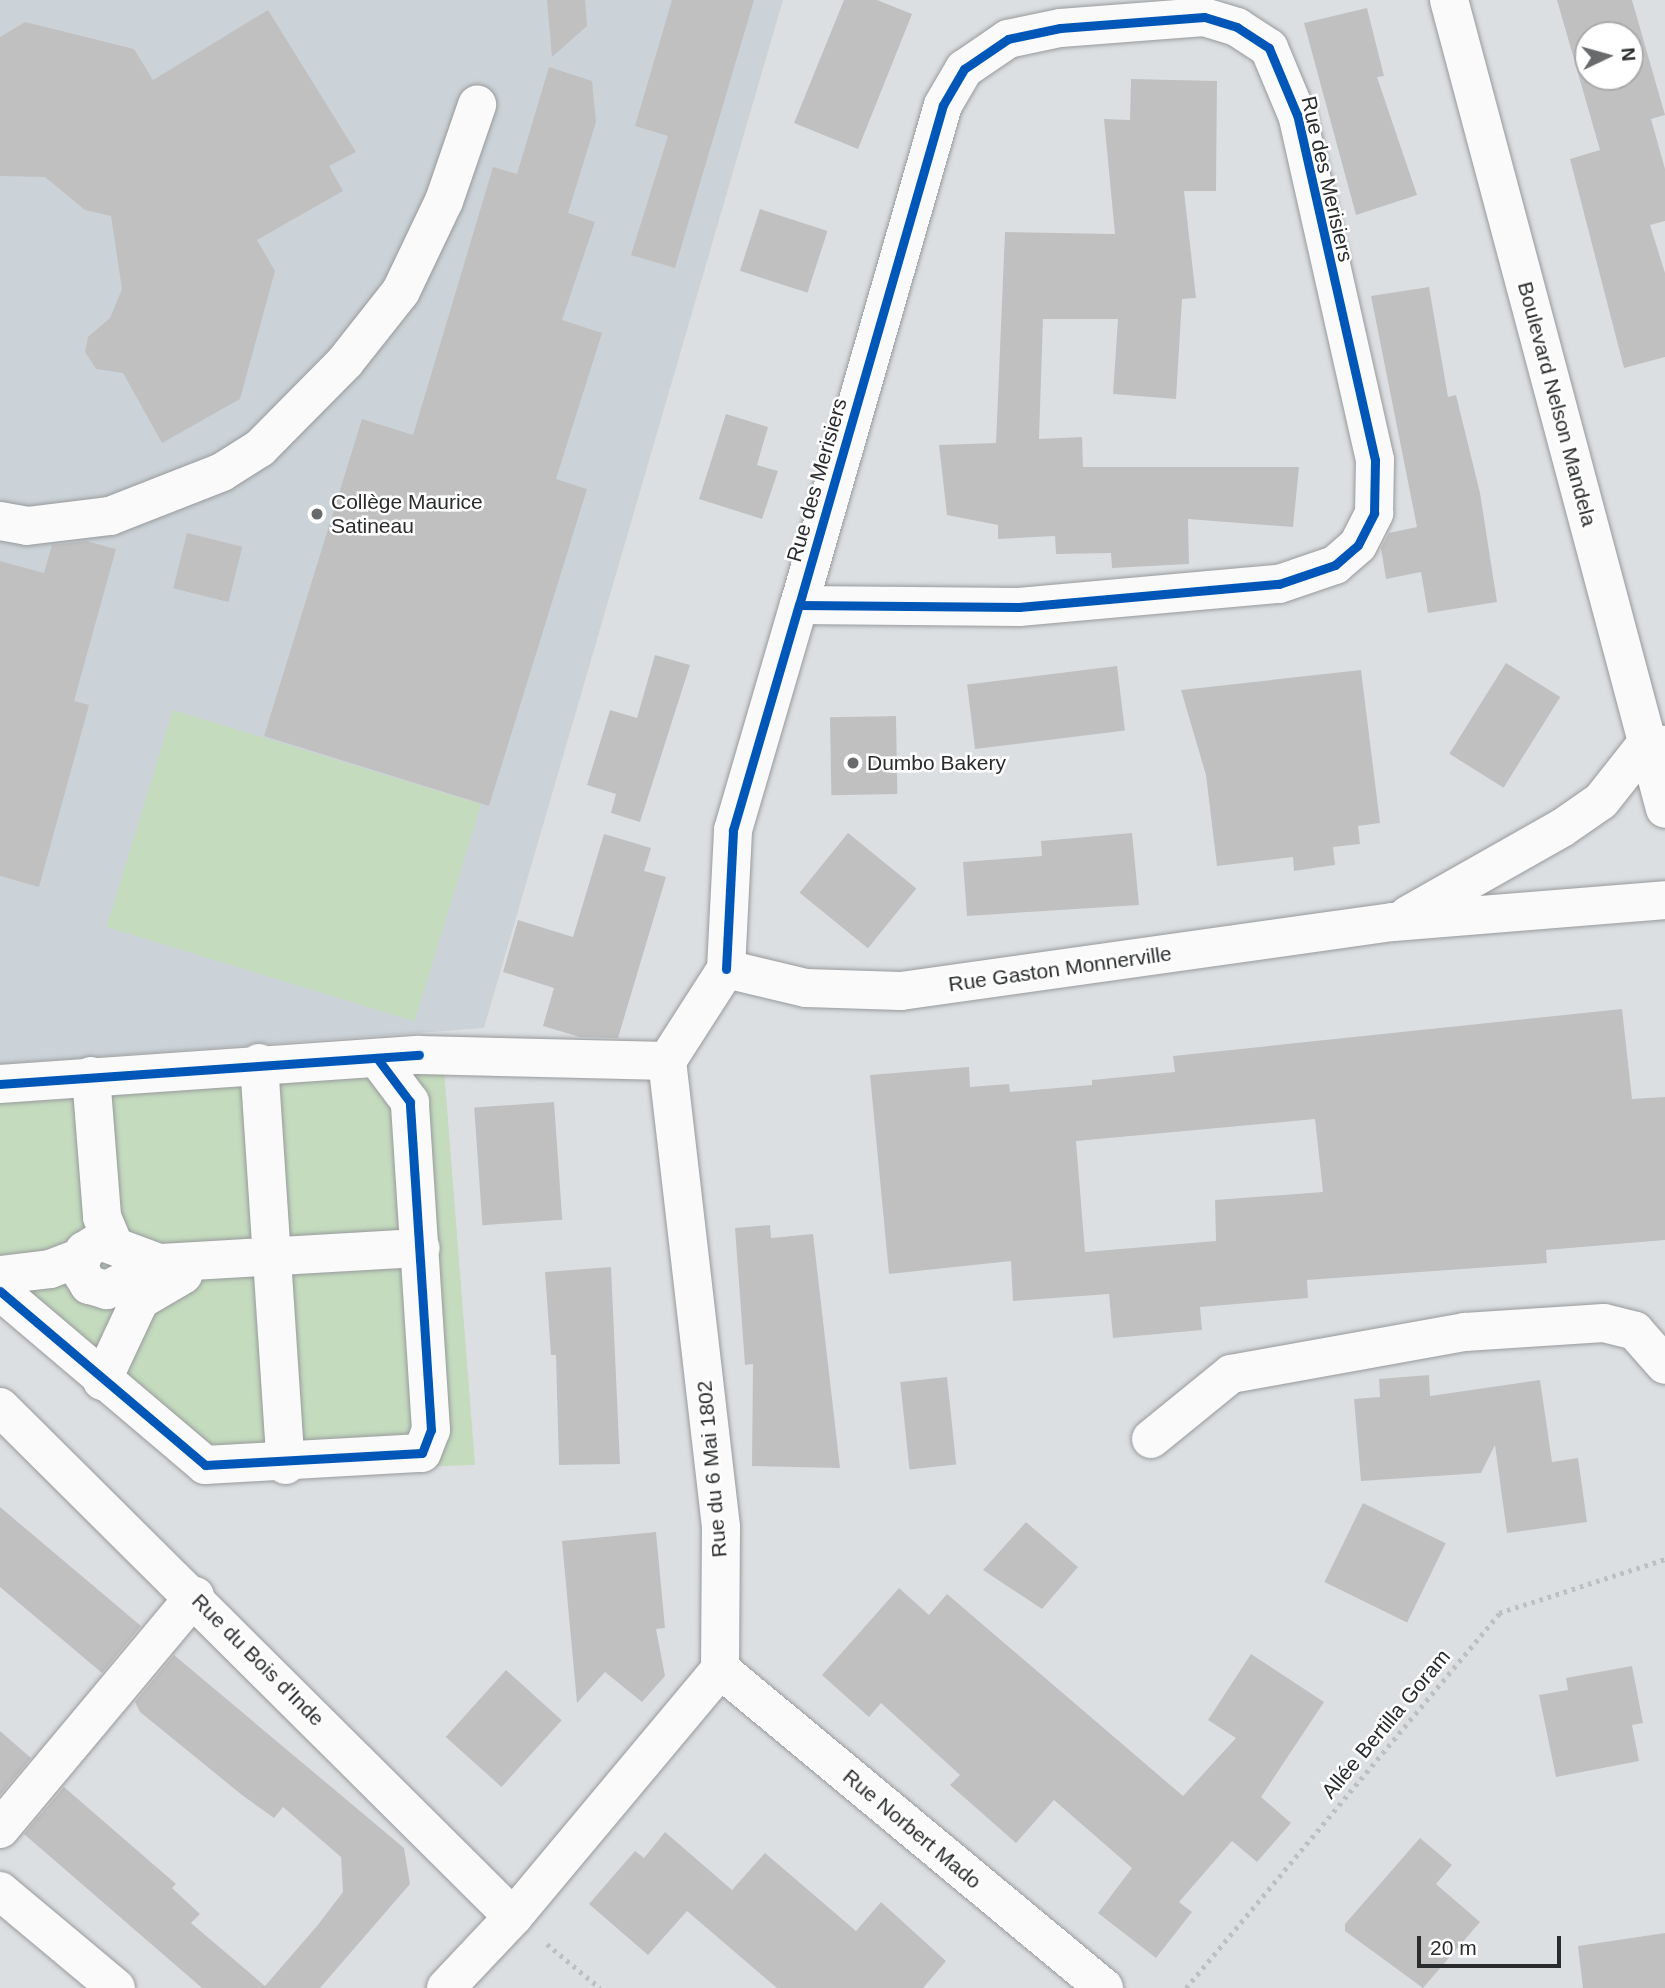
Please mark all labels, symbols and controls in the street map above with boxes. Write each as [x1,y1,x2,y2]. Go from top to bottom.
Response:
north arrow [1574,21,1644,91]
text: N [1617,47,1639,62]
street label: Rue des Merisiers [1296,94,1358,264]
street label: Boulevard Nelson Mandela [1512,279,1602,529]
street label: Rue des Merisiers [782,395,852,565]
place label: Collège Maurice Satineau [331,489,483,539]
marker: Collège Maurice Satineau [309,506,325,522]
place label: Dumbo Bakery [867,750,1006,776]
marker: Dumbo Bakery [845,755,861,771]
street label: Rue Gaston Monnerville [947,941,1173,997]
street label: Rue du 6 Mai 1802 [692,1380,732,1558]
street label: Rue du Bois d'Inde [187,1589,329,1731]
street label: Allée Bertilla Goram [1316,1644,1456,1804]
street label: Rue Norbert Mado [838,1764,986,1894]
scale bar [1420,1922,1564,1966]
text: 20 m [1430,1936,1477,1959]

